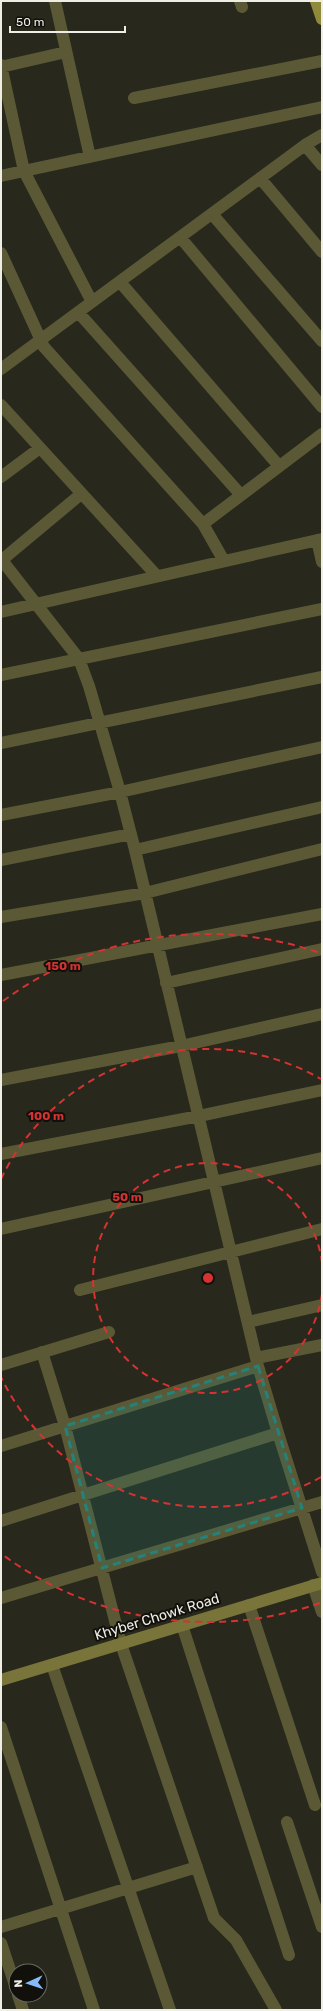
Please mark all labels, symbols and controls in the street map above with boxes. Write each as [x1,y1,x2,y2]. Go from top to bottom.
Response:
scale bar [10,8,125,34]
text: 50 m [16,15,44,29]
text: 150 m [45,959,81,973]
text: 100 m [28,1109,64,1123]
text: 50 m [112,1190,142,1204]
centre of rings [201,1271,215,1285]
street label: Khyber Chowk Road [93,1590,221,1644]
north arrow [8,1963,48,2003]
text: N [12,1979,25,1988]

